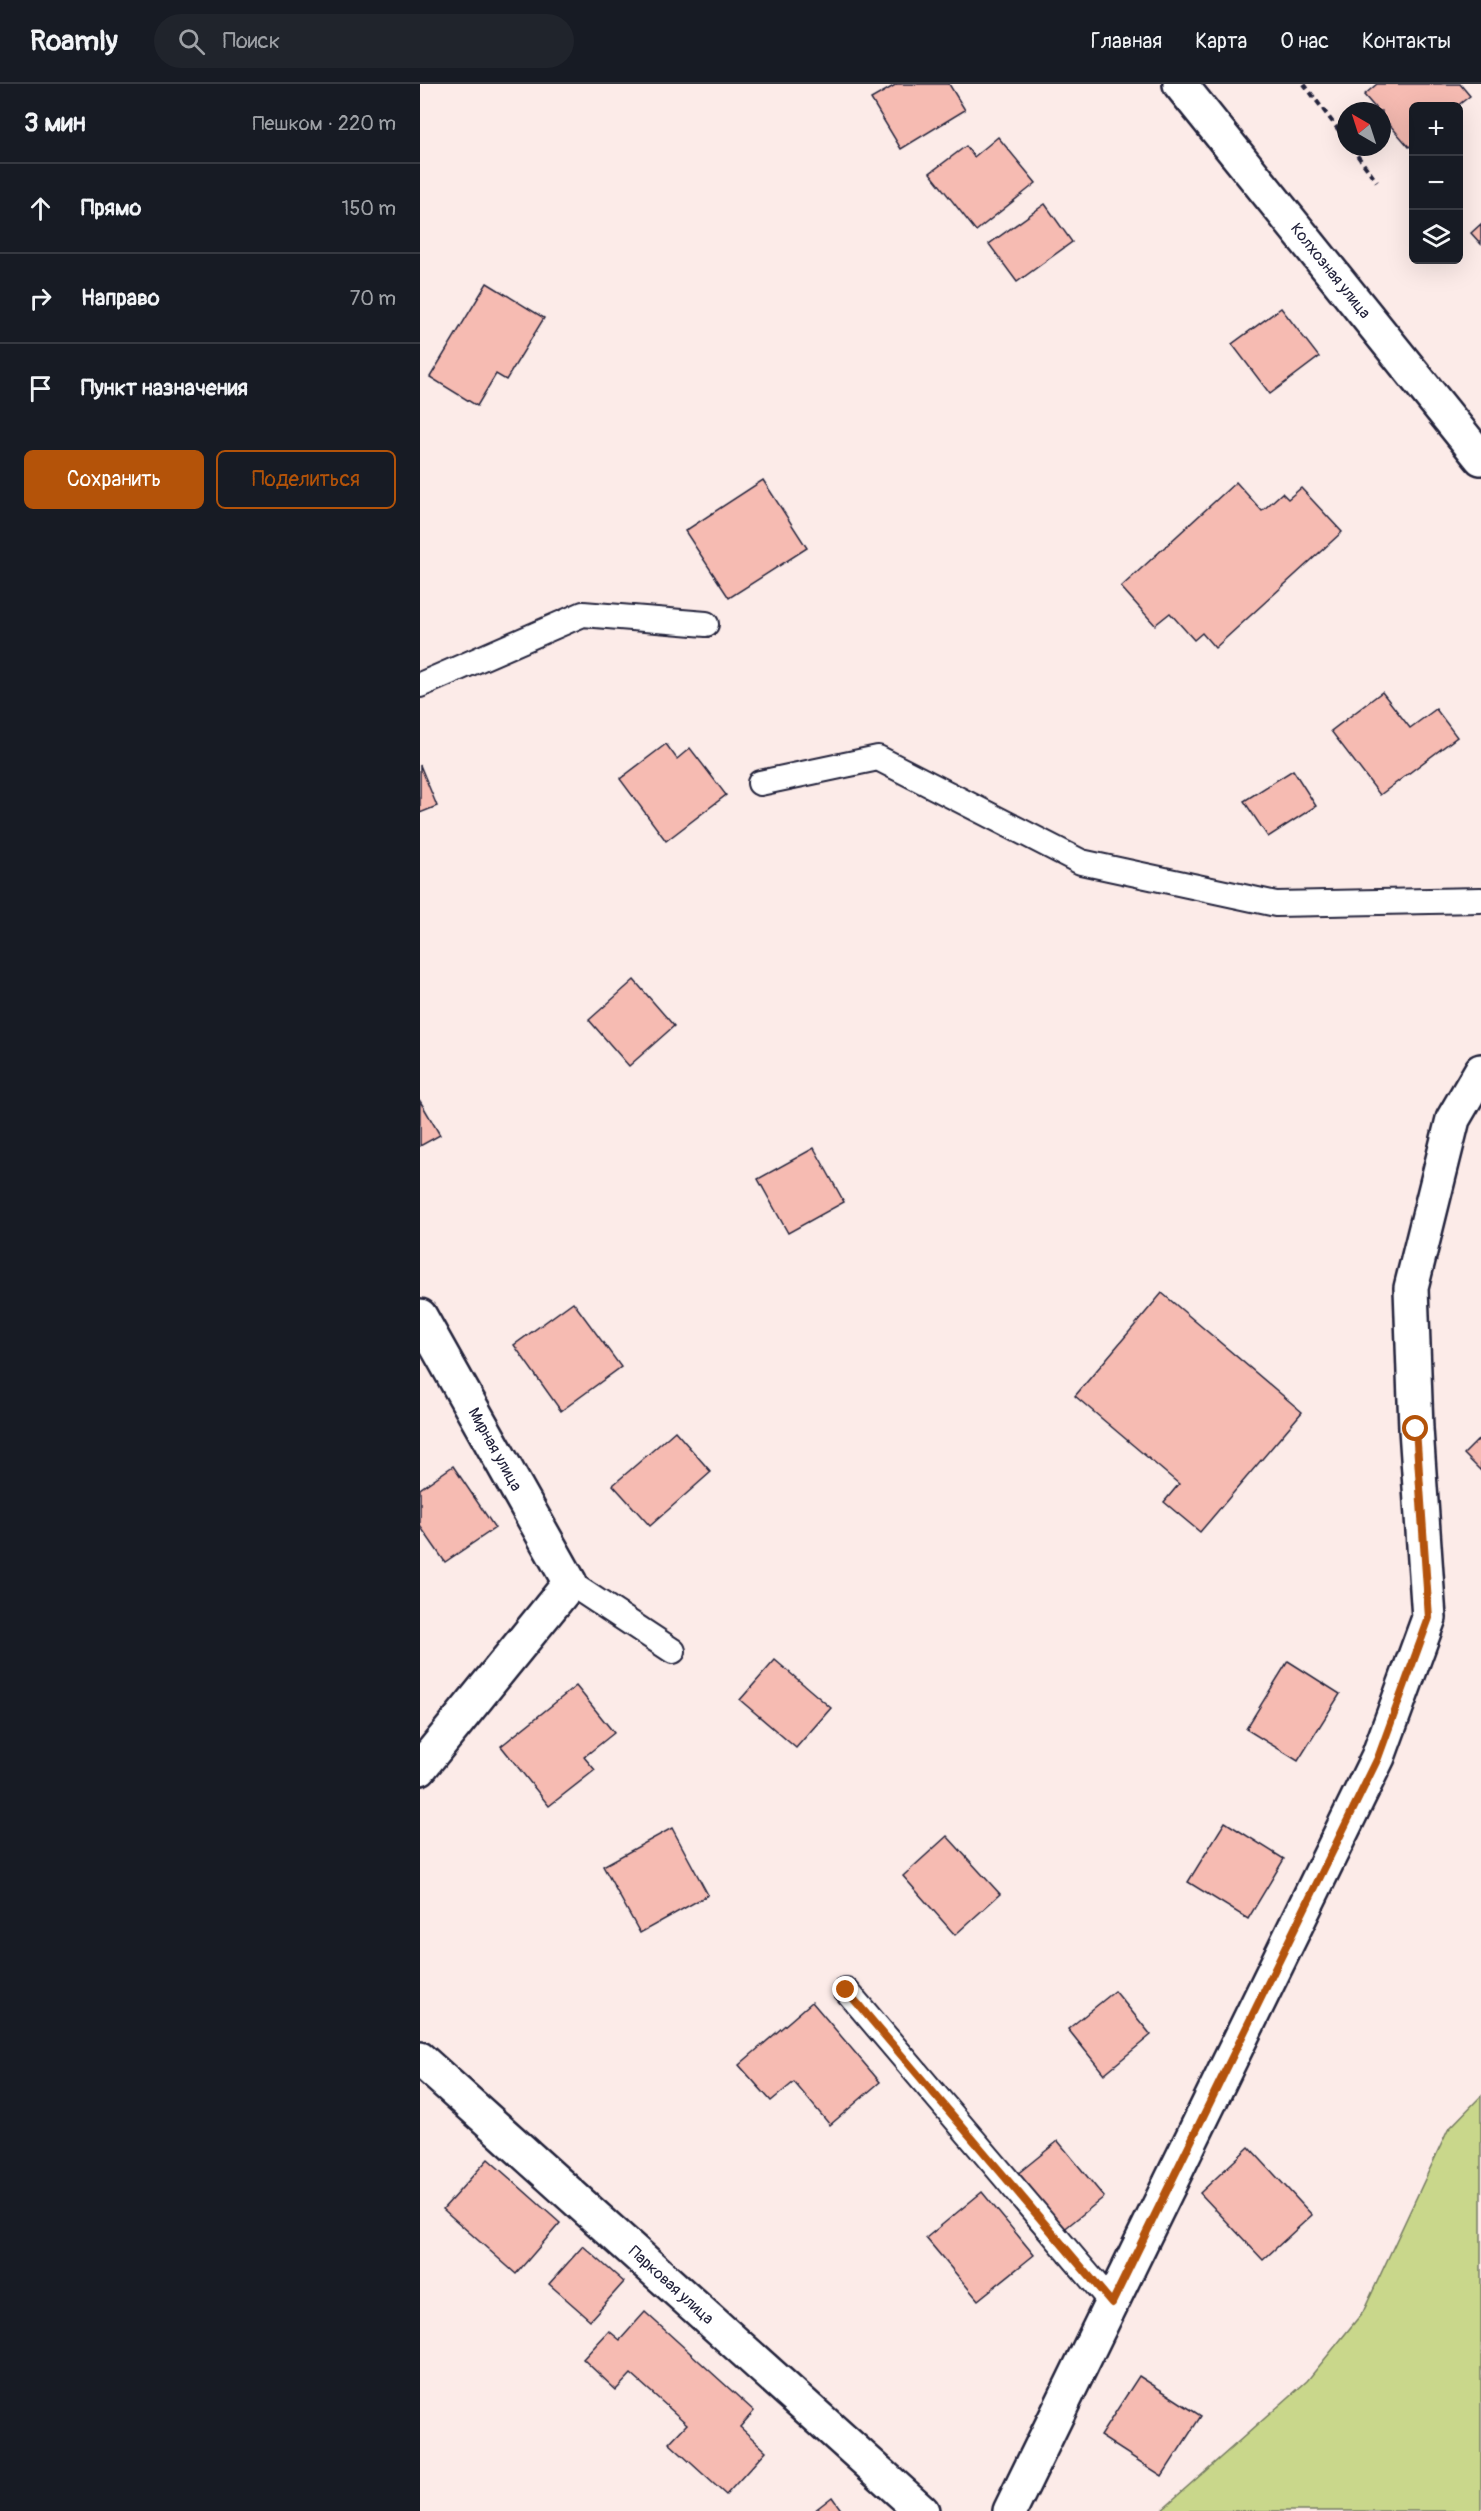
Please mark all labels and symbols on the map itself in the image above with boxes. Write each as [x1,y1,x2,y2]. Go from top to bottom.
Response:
north arrow [1337,102,1391,156]
street label: Колхозная улица [1286,219,1375,323]
street label: Мирная улица [464,1404,526,1495]
route start [1402,1415,1428,1441]
route end [832,1976,858,2002]
street label: Парковая улица [624,2242,718,2329]

